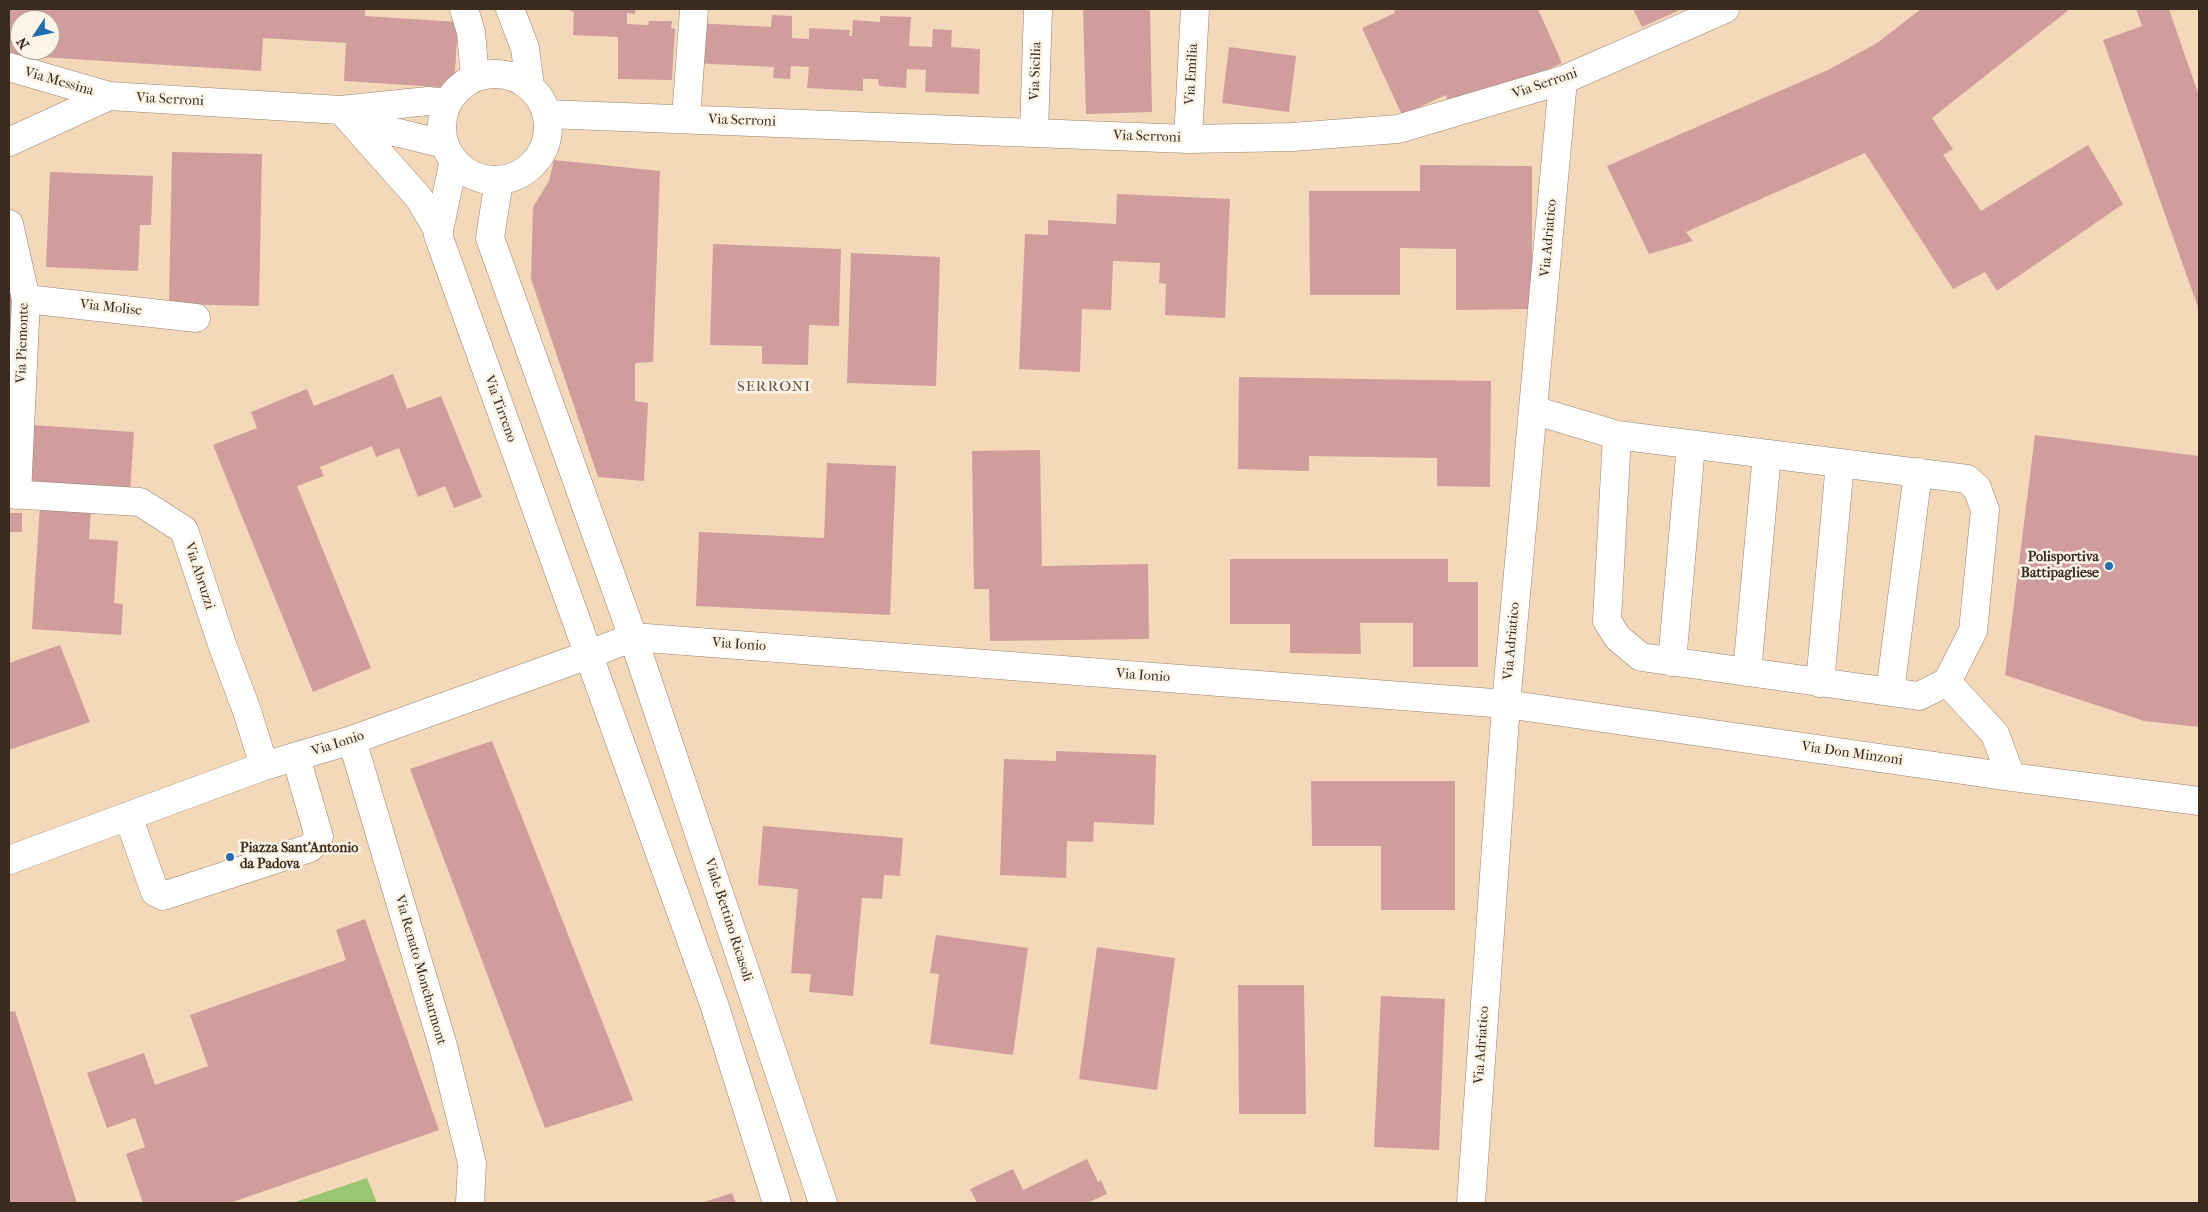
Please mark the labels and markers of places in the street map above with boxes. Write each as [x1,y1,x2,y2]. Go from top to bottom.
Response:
place label: Polisportiva Battipagliese [2021,550,2099,582]
marker: Polisportiva Battipagliese [2103,560,2115,572]
place label: Piazza Sant'Antonio da Padova [240,841,358,874]
marker: Piazza Sant'Antonio da Padova [224,851,236,863]

